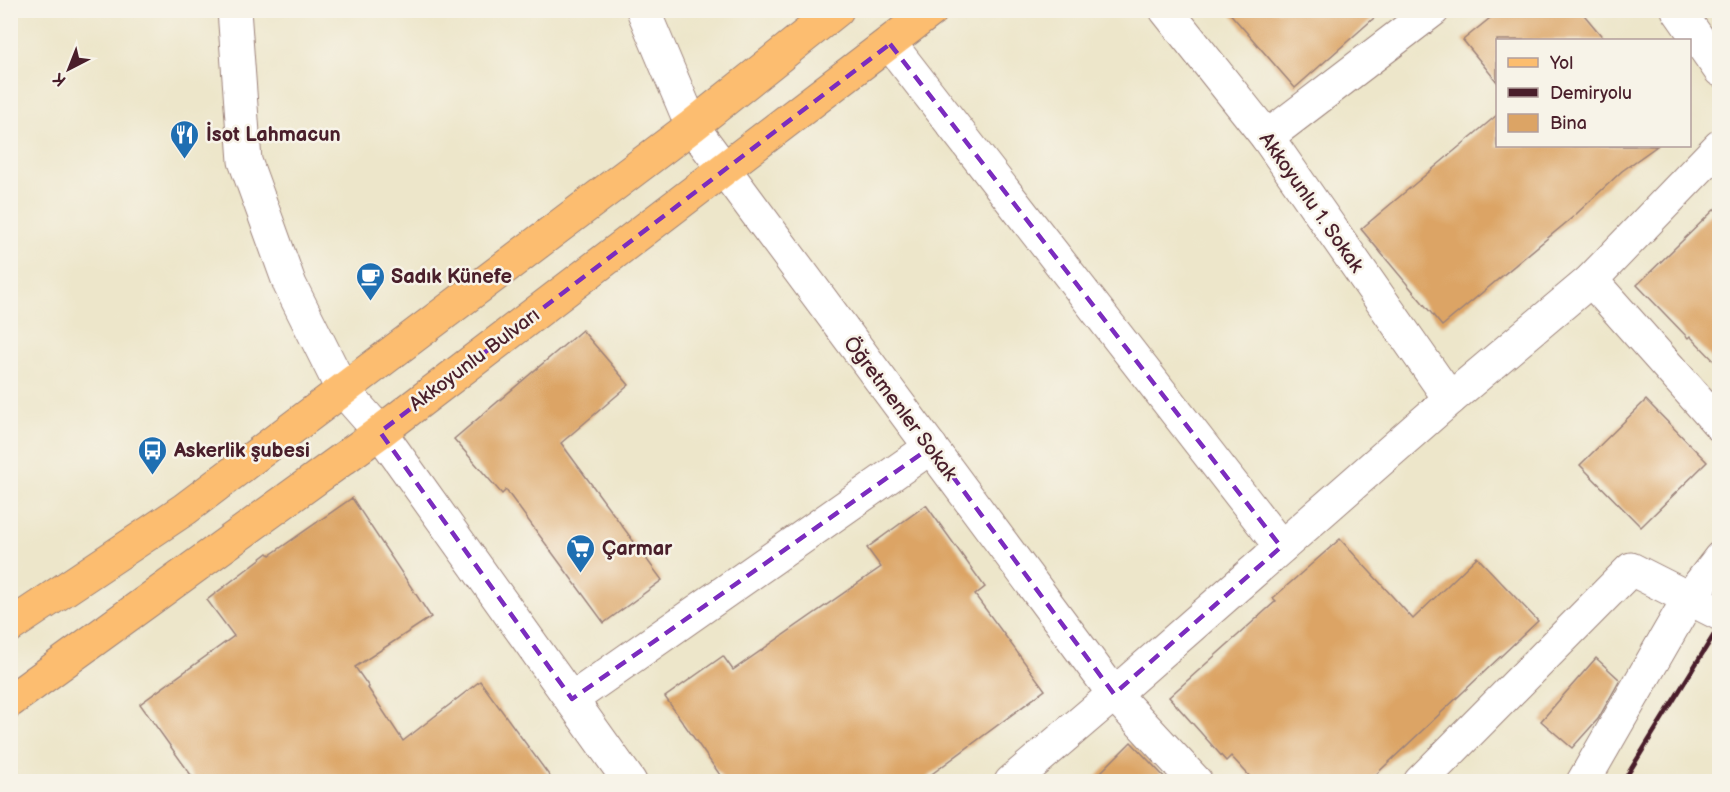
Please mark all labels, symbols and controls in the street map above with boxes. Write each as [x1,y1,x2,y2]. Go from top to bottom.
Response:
north arrow [39,39,99,99]
legend [1496,39,1691,147]
text: Yol [1549,53,1573,74]
text: K [49,68,70,90]
text: Demiryolu [1550,83,1632,104]
text: Bina [1550,113,1587,134]
restaurant icon: İsot Lahmacun [169,118,201,160]
place label: İsot Lahmacun [206,121,341,147]
street label: Akkoyunlu 1. Sokak [1254,128,1369,277]
cafe icon: Sadık Künefe [354,260,386,302]
place label: Sadık Künefe [391,265,512,289]
street label: Akkoyunlu Bulvarı [405,303,545,417]
street label: Öğretmenler Sokak [838,331,963,486]
bus stop icon: Askerlik şubesi [137,434,169,476]
place label: Askerlik şubesi [173,439,310,463]
supermarket icon: Çarmar [565,532,597,574]
place label: Çarmar [602,537,673,561]

